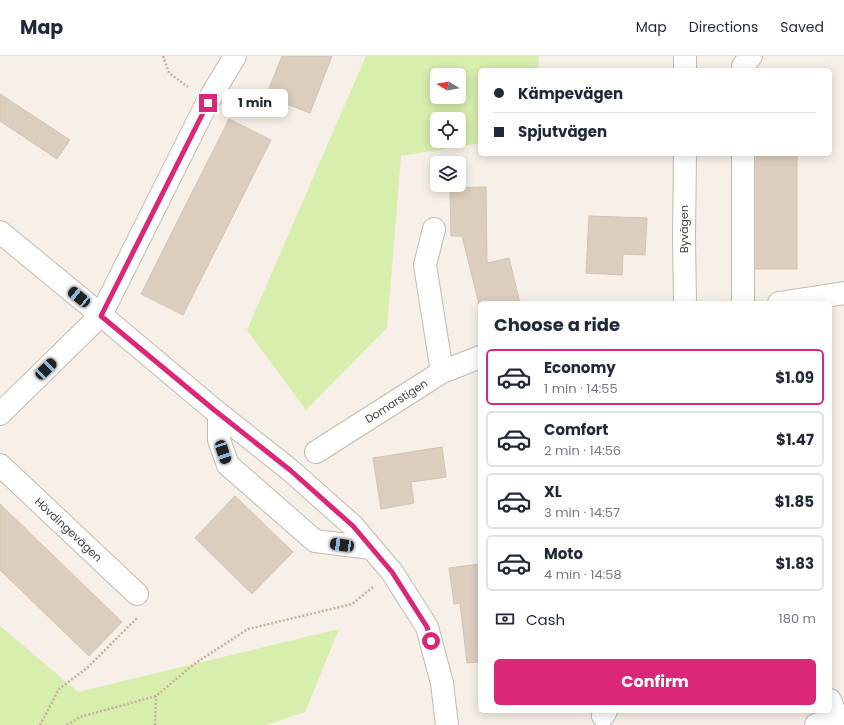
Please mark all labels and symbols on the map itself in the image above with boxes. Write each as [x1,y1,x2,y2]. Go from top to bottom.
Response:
north arrow [430,68,466,104]
callout: 1 min [222,89,288,117]
route end [199,94,217,112]
street label: Byvägen [676,205,692,253]
car [66,285,92,309]
car [33,356,59,382]
street label: Domarstigen [362,375,431,427]
car [214,439,232,465]
street label: Hövdingevägen [31,494,106,565]
car [329,537,355,553]
route start [422,632,440,650]

